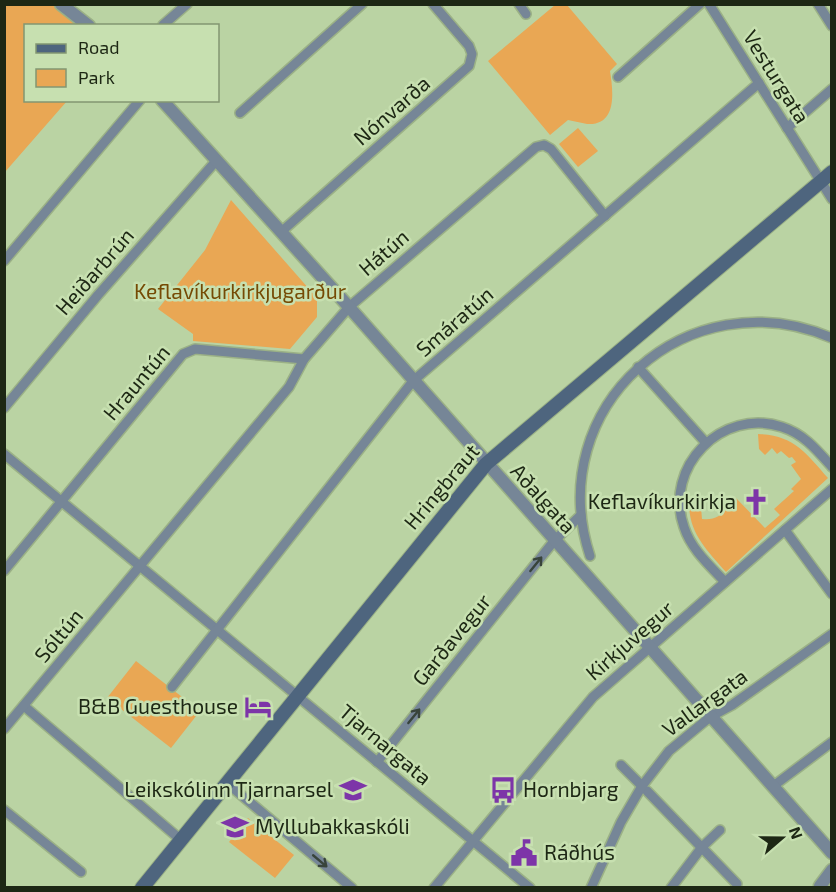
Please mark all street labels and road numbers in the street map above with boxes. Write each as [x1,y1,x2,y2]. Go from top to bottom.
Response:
street label: Vesturgata [739,25,816,127]
street label: Nónvarða [348,70,434,150]
street label: Heiðarbrún [49,223,138,319]
street label: Hátún [353,223,413,280]
street label: Smáratún [410,281,498,361]
street label: Hrauntún [97,339,174,425]
street label: Hringbraut [398,438,484,534]
street label: Aðalgata [506,458,582,538]
street label: Garðavegur [406,588,496,690]
street label: Kirkjuvegur [580,595,679,686]
street label: Sóltún [28,603,87,667]
street label: Vallargata [657,663,751,741]
street label: Tjarnargata [334,698,437,790]

